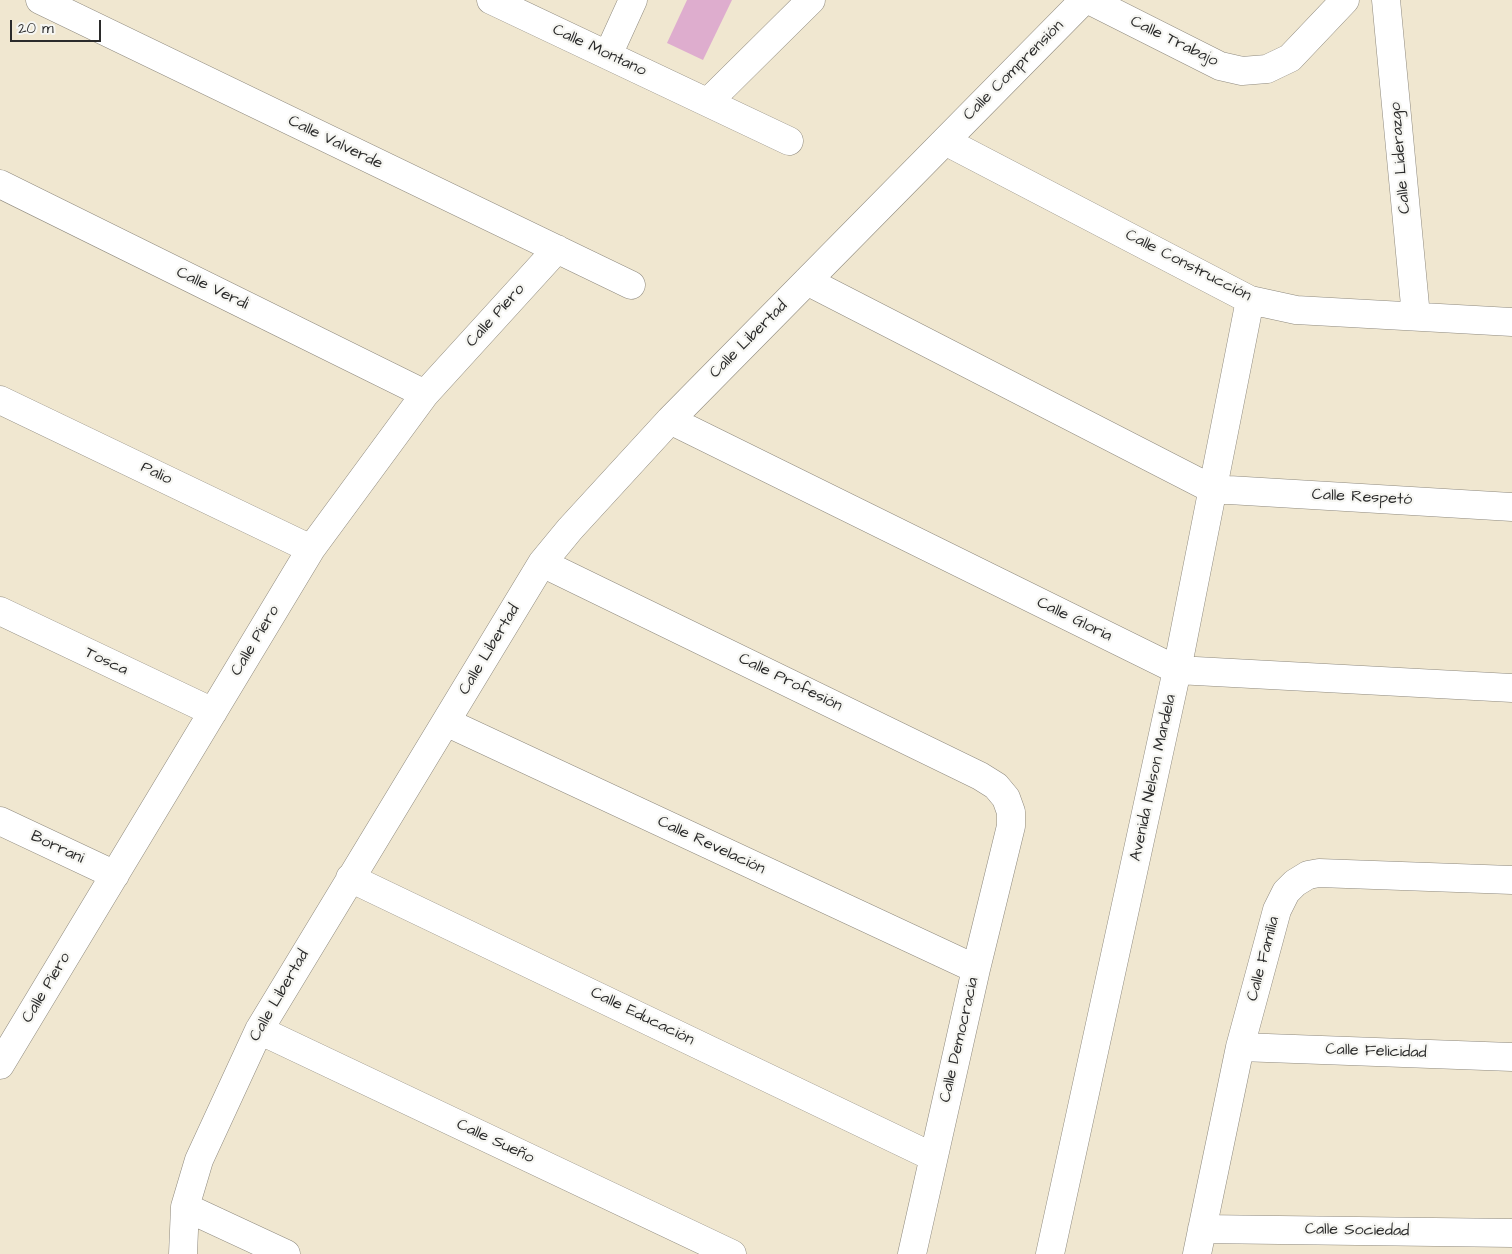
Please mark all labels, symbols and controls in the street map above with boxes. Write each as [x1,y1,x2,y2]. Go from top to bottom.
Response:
scale bar [12,10,104,42]
street label: Calle Trabajo [1127,12,1221,72]
street label: Calle Comprensión [960,17,1068,125]
text: 20 m [18,18,54,39]
street label: Calle Montano [549,21,649,81]
street label: Calle Liderazgo [1387,101,1415,215]
street label: Calle Valverde [285,112,385,174]
street label: Calle Construcción [1122,226,1254,306]
street label: Calle Verdi [173,263,251,315]
street label: Calle Piero [463,280,529,352]
street label: Calle Libertad [706,297,792,383]
street label: Palio [137,458,175,490]
street label: Calle Respetó [1311,486,1413,510]
street label: Calle Gloria [1033,593,1115,647]
street label: Calle Libertad [455,601,525,699]
street label: Calle Piero [228,602,284,680]
street label: Tosca [81,644,131,680]
street label: Calle Profesión [735,650,845,716]
street label: Avenida Nelson Mandela [1127,693,1181,863]
street label: Calle Revelación [654,813,768,879]
street label: Borrani [27,827,87,869]
street label: Calle Familia [1244,915,1284,1003]
street label: Calle Libertad [246,947,314,1045]
street label: Calle Piero [19,949,75,1027]
street label: Calle Democracia [936,976,984,1104]
street label: Calle Educación [587,984,697,1050]
street label: Calle Felicidad [1325,1041,1427,1063]
street label: Calle Sueño [453,1116,537,1168]
street label: Calle Sociedad [1305,1220,1409,1242]

